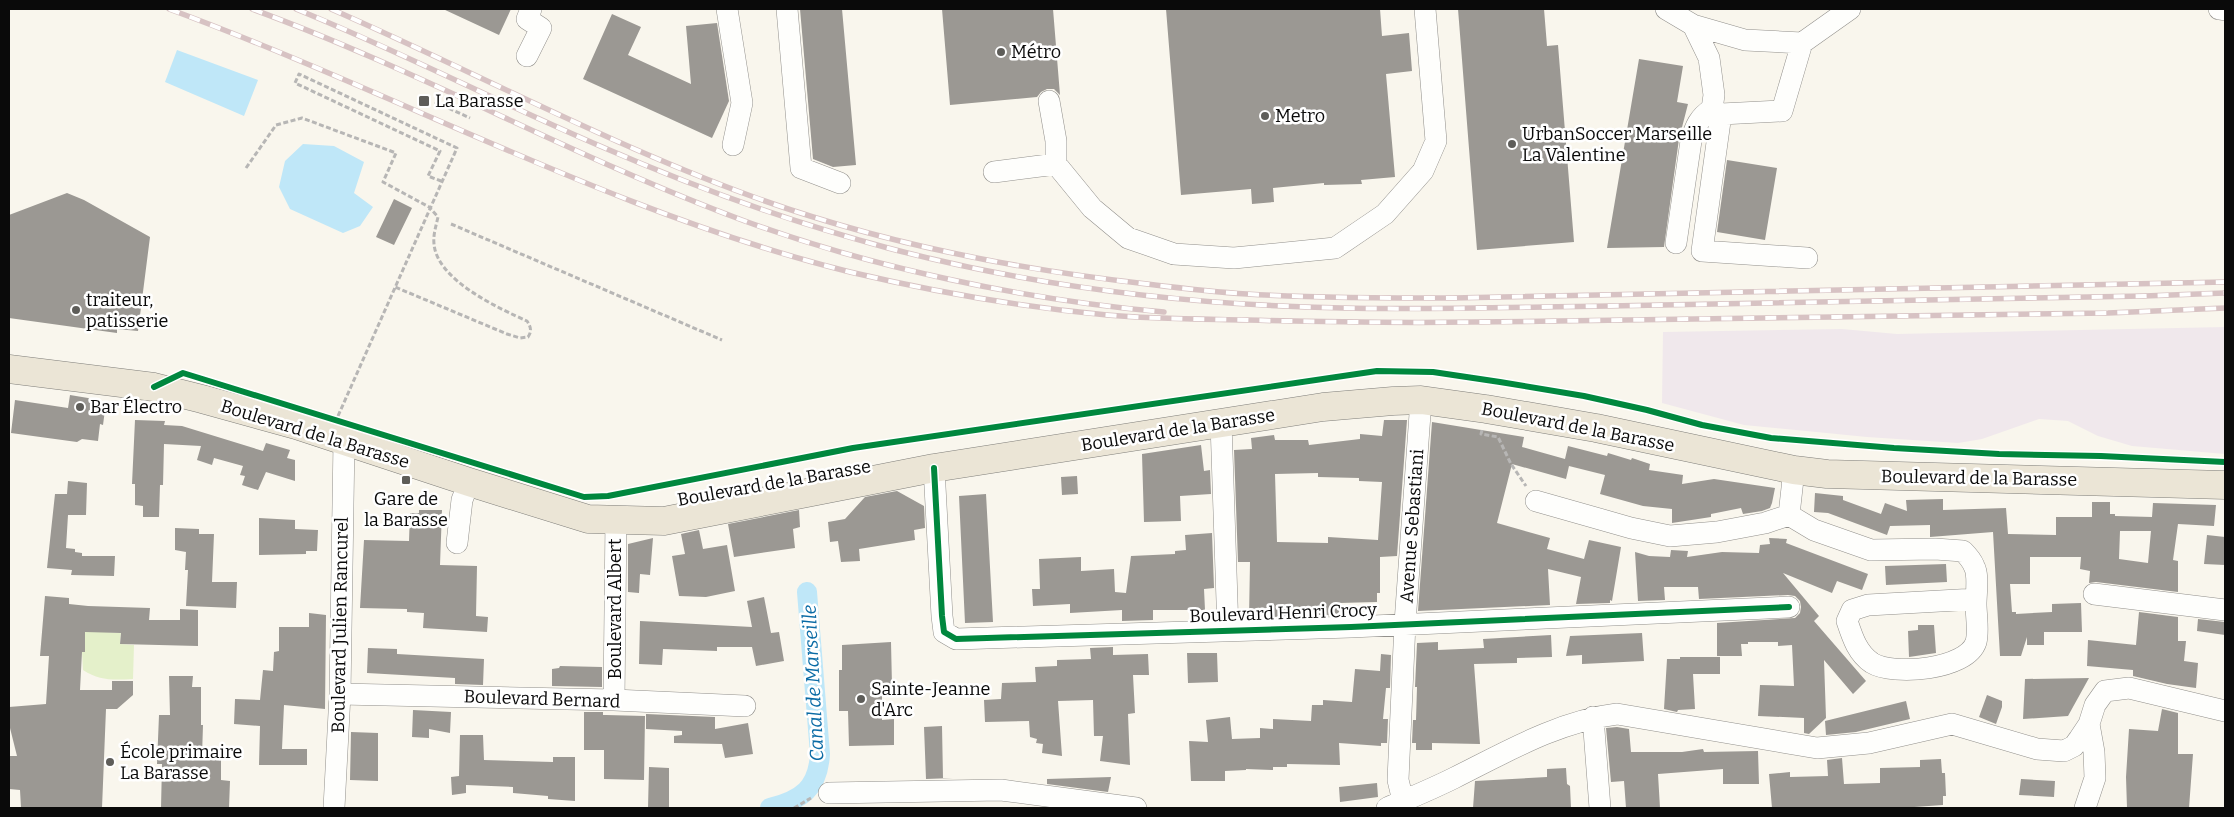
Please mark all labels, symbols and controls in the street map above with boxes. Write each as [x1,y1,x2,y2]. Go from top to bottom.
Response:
place label: Métro [1011,41,1061,63]
marker: Métro [995,46,1007,58]
place label: La Barasse [435,90,523,112]
marker: La Barasse [417,94,431,108]
place label: Metro [1275,105,1325,127]
marker: Metro [1259,110,1271,122]
place label: UrbanSoccer Marseille La Valentine [1522,123,1712,166]
marker: UrbanSoccer Marseille La Valentine [1506,138,1518,150]
place label: traiteur, patisserie [86,289,168,332]
marker: traiteur, patisserie [70,304,82,316]
place label: Bar Électro [90,395,182,418]
street label: Boulevard de la Barasse [218,395,412,473]
street label: Boulevard de la Barasse [1480,397,1676,457]
marker: Bar Électro [74,401,86,413]
street label: Boulevard de la Barasse [1079,404,1277,456]
street label: Avenue Sebastiani [1396,448,1428,604]
street label: Boulevard de la Barasse [675,455,873,511]
street label: Boulevard de la Barasse [1881,465,2077,491]
marker: Gare de la Barasse [400,474,412,486]
place label: Gare de la Barasse [364,488,448,531]
street label: Boulevard Julien Rancurel [327,517,353,733]
street label: Boulevard Albert [604,538,626,679]
street label: Boulevard Henri Crocy [1189,599,1378,627]
water label: Canal de Marseille [797,604,829,762]
place label: Sainte-Jeanne d'Arc [871,678,990,721]
street label: Boulevard Bernard [463,685,621,713]
marker: Sainte-Jeanne d'Arc [855,693,867,705]
place label: École primaire La Barasse [120,740,242,784]
marker: École primaire La Barasse [104,756,116,768]

